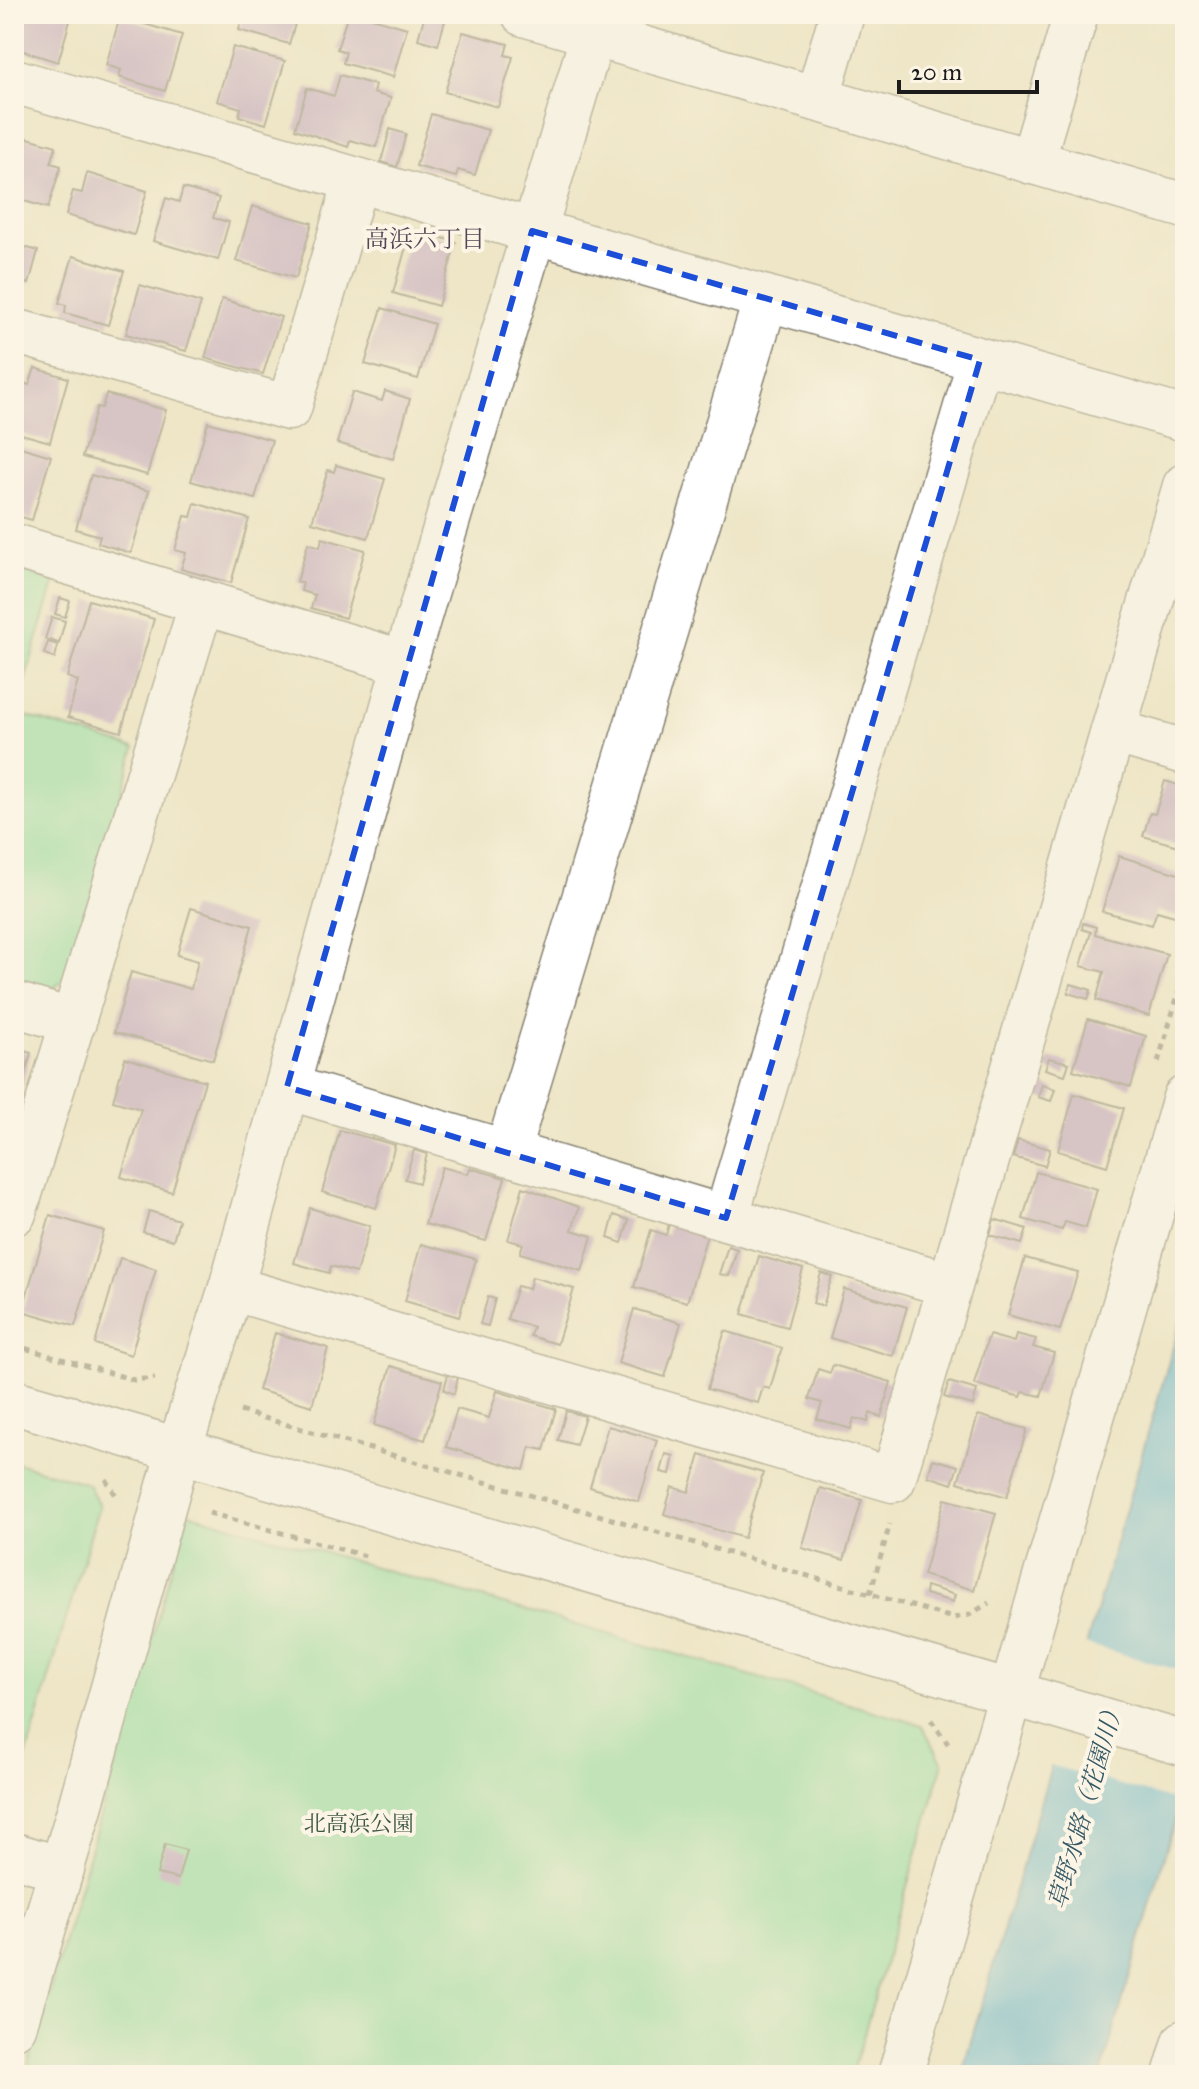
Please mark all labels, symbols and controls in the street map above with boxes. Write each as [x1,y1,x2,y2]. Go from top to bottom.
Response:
scale bar [899,44,1037,94]
text: 20 m [911,57,962,87]
district label: 高浜六丁目 [365,224,485,254]
water label: 草野水路（花園川） [1042,1696,1130,1912]
park label: 北高浜公園 [304,1810,414,1837]

